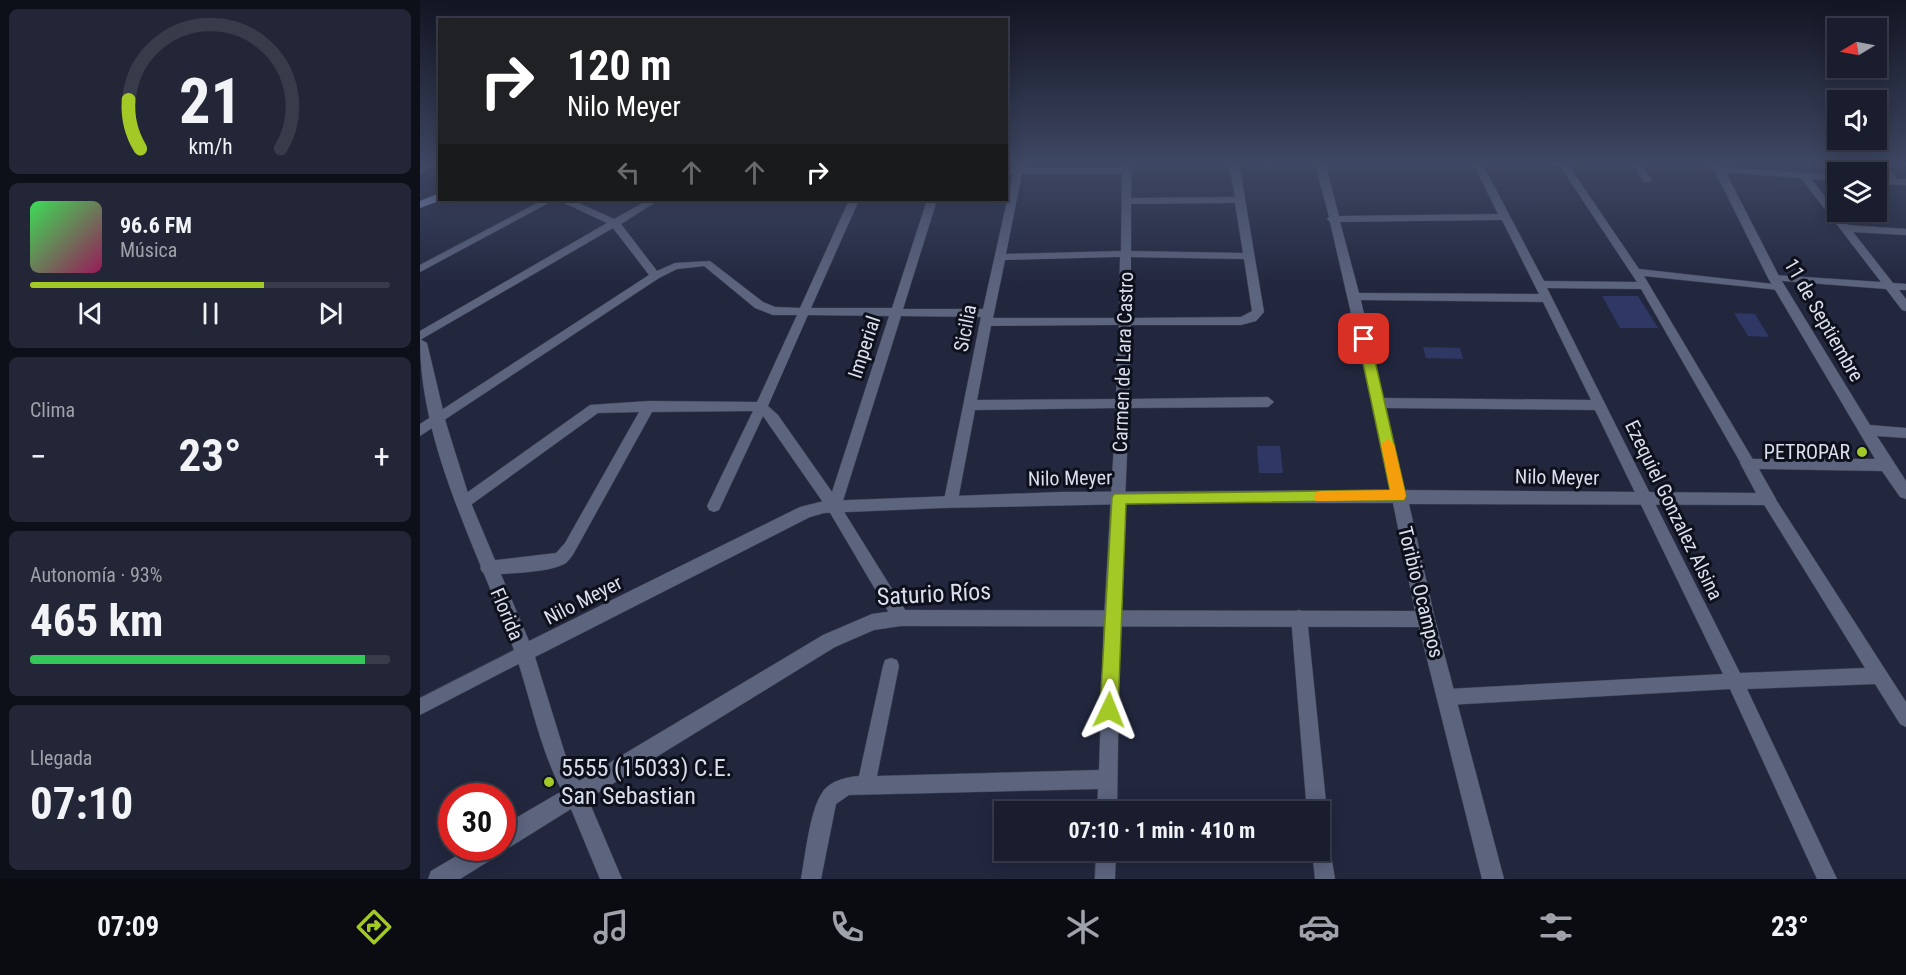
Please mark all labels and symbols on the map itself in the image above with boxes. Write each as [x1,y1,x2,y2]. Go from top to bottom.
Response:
north arrow [1827,18,1887,78]
street label: 11 de Septiembre [1779,254,1869,386]
street label: Carmen de Lara Castro [1108,271,1138,453]
street label: Sicilia [949,302,981,354]
street label: Imperial [843,313,885,381]
pin [1338,313,1389,364]
street label: Ezequiel Gonzalez Alsina [1620,416,1728,604]
place label: PETROPAR [1764,440,1850,464]
marker: PETROPAR [1855,445,1869,459]
street label: Nilo Meyer [1515,464,1599,490]
street label: Nilo Meyer [1028,465,1112,491]
street label: Toribio Ocampos [1393,524,1449,660]
street label: Nilo Meyer [540,570,626,630]
street label: Saturio Ríos [876,577,992,611]
street label: Florida [485,584,529,644]
position arrow [1077,678,1141,742]
place label: 5555 (15033) C.E. San Sebastian [561,754,732,810]
marker: 5555 (15033) C.E. San Sebastian [542,775,556,789]
speed limit sign: 30 [438,783,516,861]

